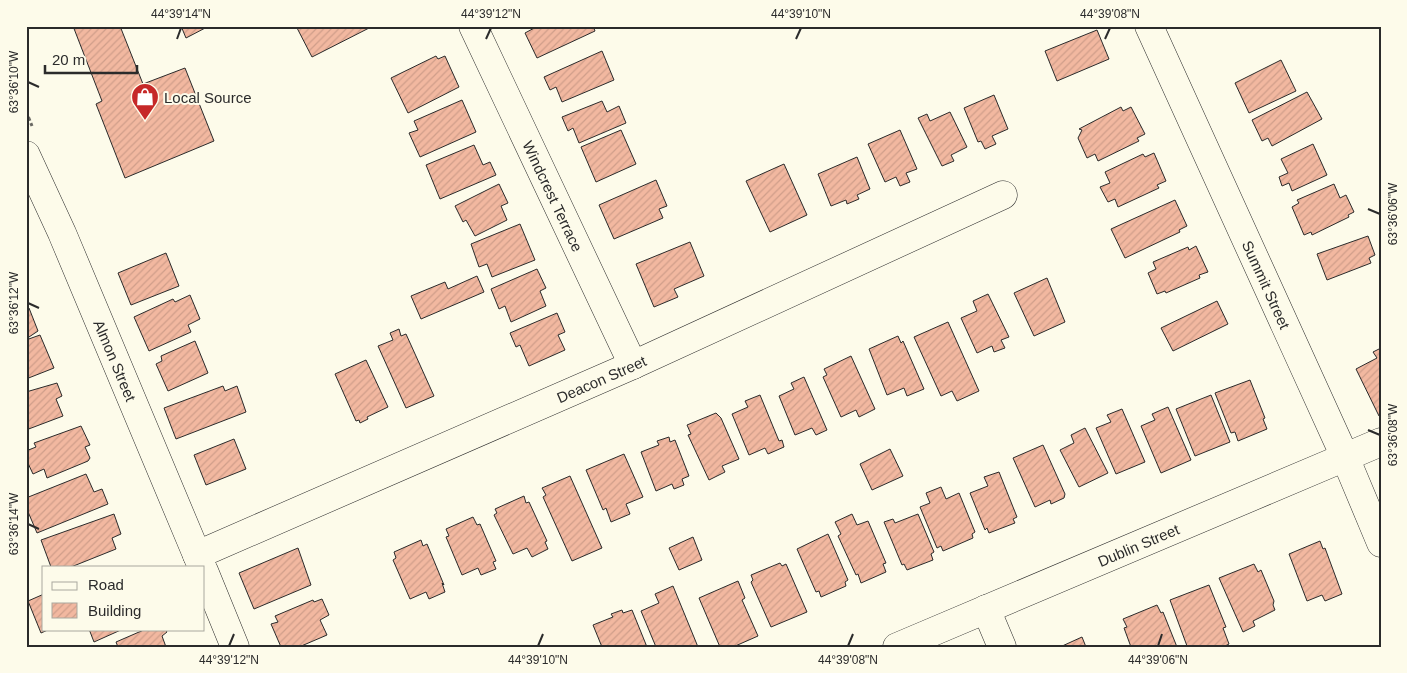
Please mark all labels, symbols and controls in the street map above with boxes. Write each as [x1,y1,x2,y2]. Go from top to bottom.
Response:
text: 44°39'14"N [151,7,211,21]
text: 44°39'12"N [461,7,521,21]
text: 44°39'10"N [771,7,831,21]
text: 44°39'08"N [1080,7,1140,21]
scale bar [45,42,138,74]
text: 63°36'10"W [7,50,21,113]
text: 20 m [52,51,85,68]
shop icon: Local Source [130,82,160,121]
place label: Local Source [164,89,252,106]
street label: Windcrest Terrace [520,138,587,254]
text: 63°36'06"W [1386,182,1400,245]
street label: Summit Street [1239,238,1294,332]
text: 63°36'12"W [7,271,21,334]
street label: Almon Street [91,317,140,404]
street label: Deacon Street [554,351,649,406]
text: 63°36'08"W [1386,403,1400,466]
text: 63°36'14"W [7,492,21,555]
street label: Dublin Street [1095,520,1182,570]
legend [42,566,205,630]
text: Road [88,576,124,593]
text: Building [88,602,141,619]
text: 44°39'12"N [199,653,259,667]
text: 44°39'10"N [508,653,568,667]
text: 44°39'08"N [818,653,878,667]
text: 44°39'06"N [1128,653,1188,667]

